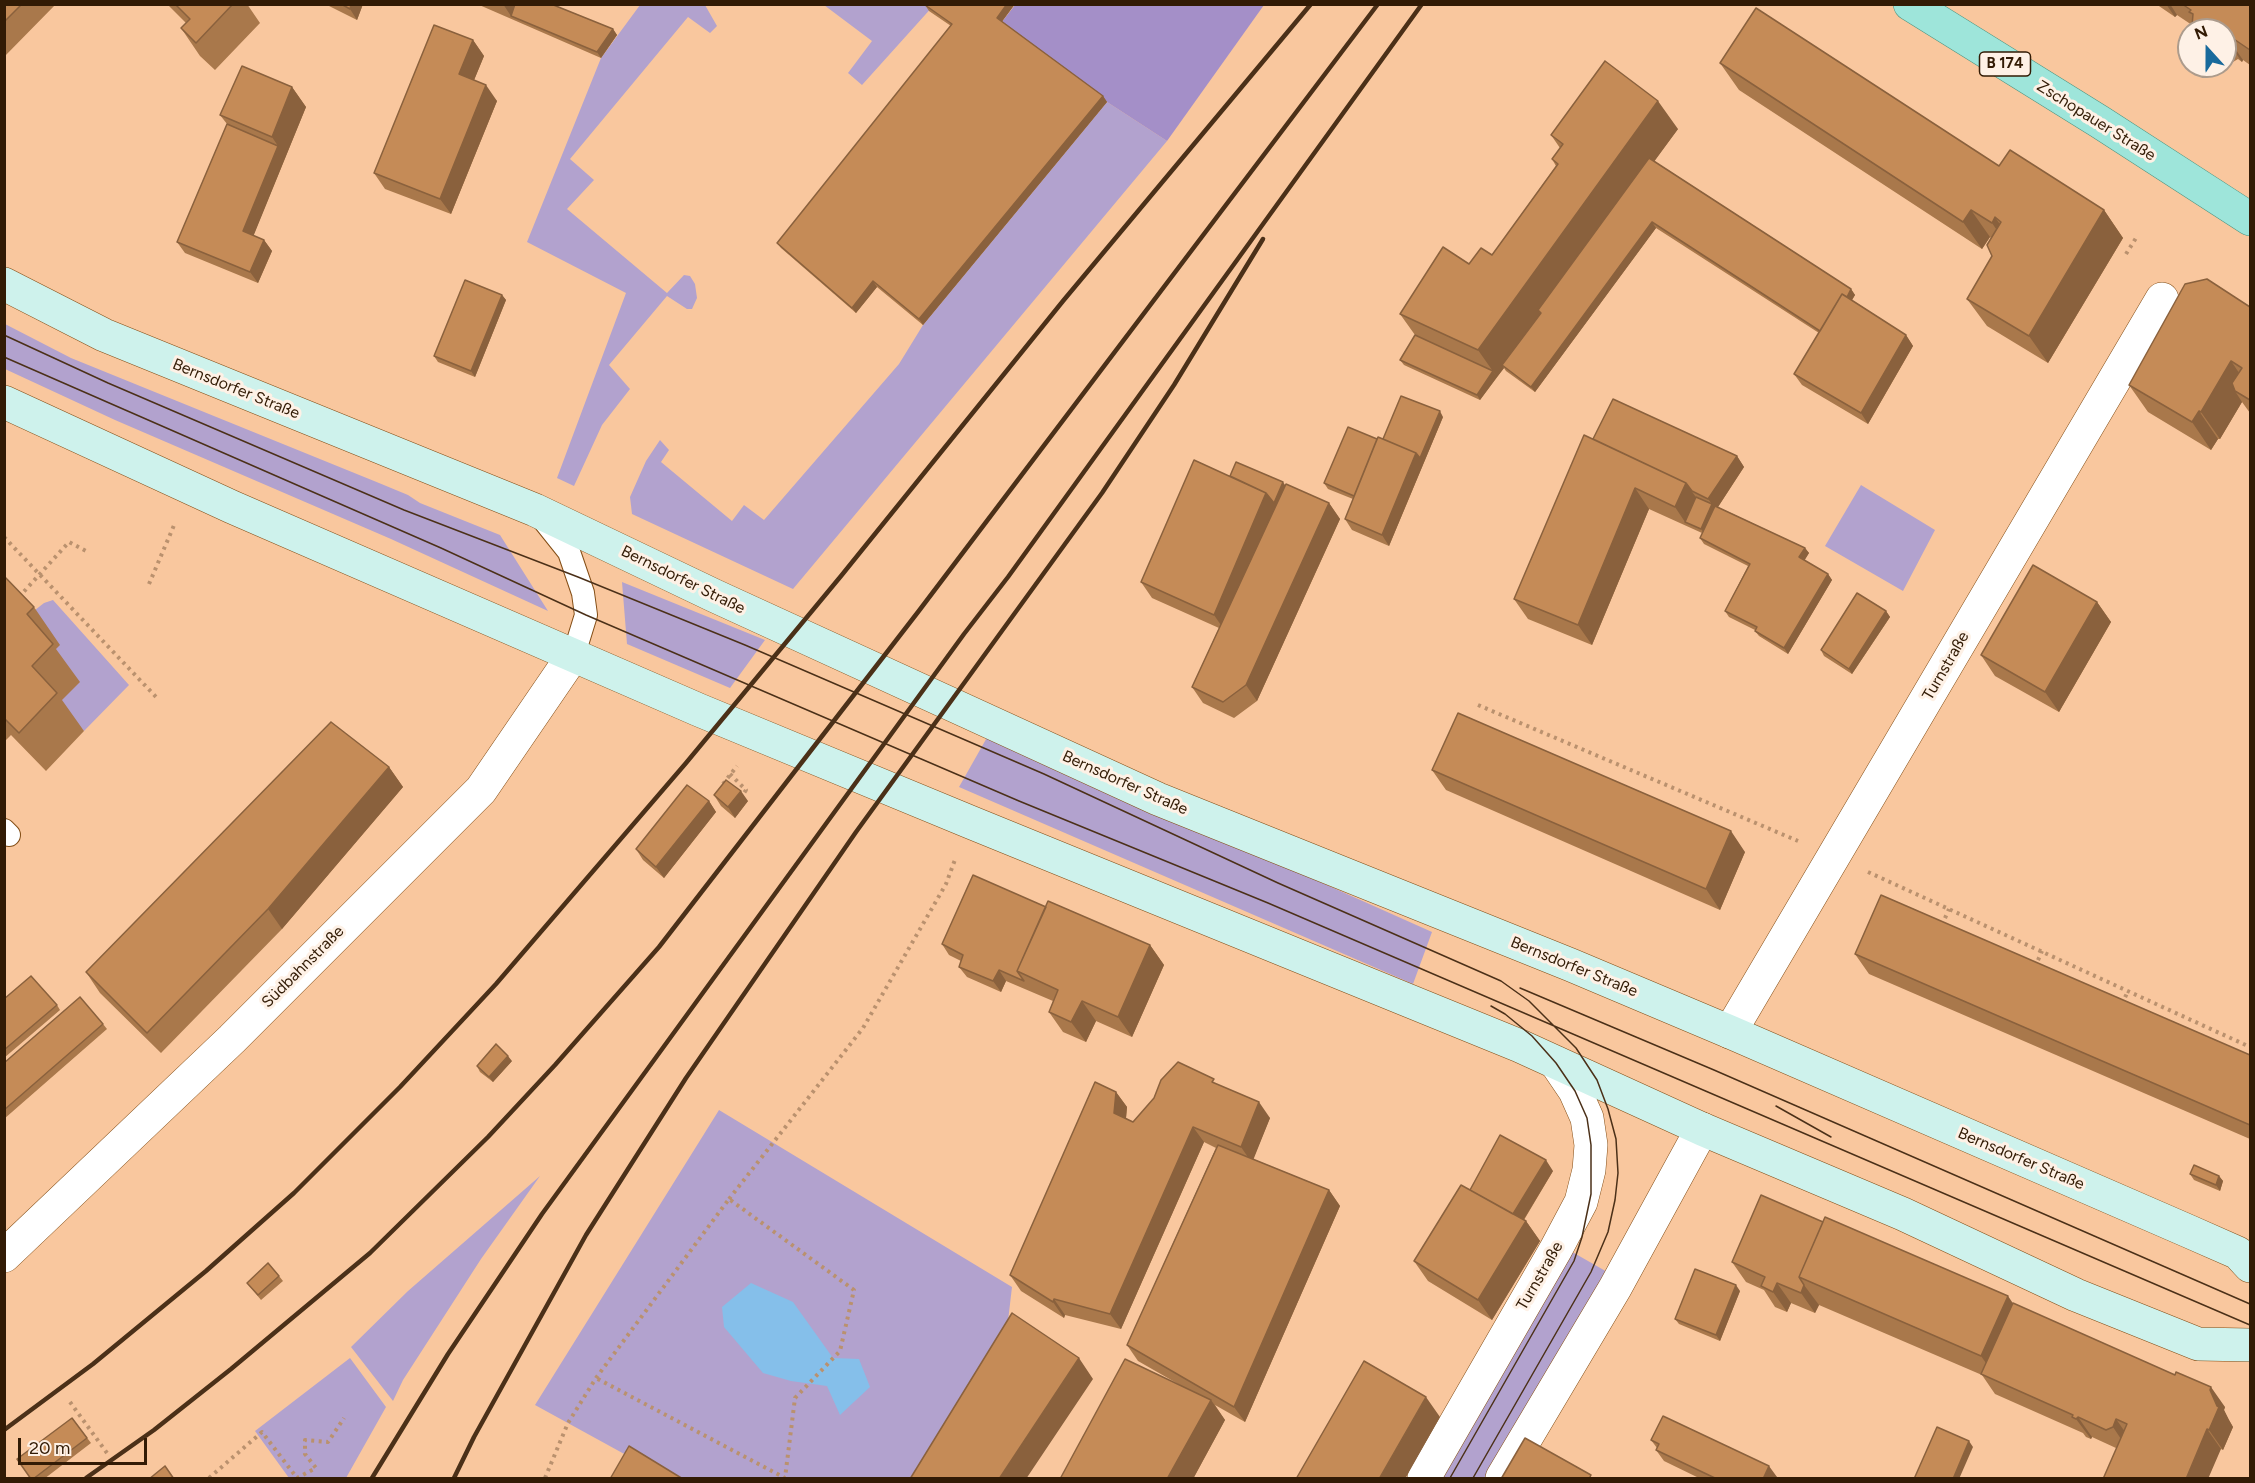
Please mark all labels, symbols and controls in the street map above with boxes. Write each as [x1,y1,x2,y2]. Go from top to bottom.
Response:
north arrow [2177,18,2237,78]
text: N [2192,22,2210,44]
road number: B 174 [1980,52,2030,76]
street label: Zschopauer Straße [2033,77,2159,165]
street label: Bernsdorfer Straße [170,355,302,423]
street label: Bernsdorfer Straße [618,542,748,618]
street label: Turnstraße [1919,628,1973,704]
street label: Bernsdorfer Straße [1059,747,1191,819]
street label: Südbahnstraße [258,922,348,1012]
street label: Bernsdorfer Straße [1508,933,1640,1001]
street label: Bernsdorfer Straße [1955,1124,2087,1194]
street label: Turnstraße [1513,1238,1567,1314]
scale bar [21,1426,150,1464]
text: 20 m [29,1437,70,1459]

